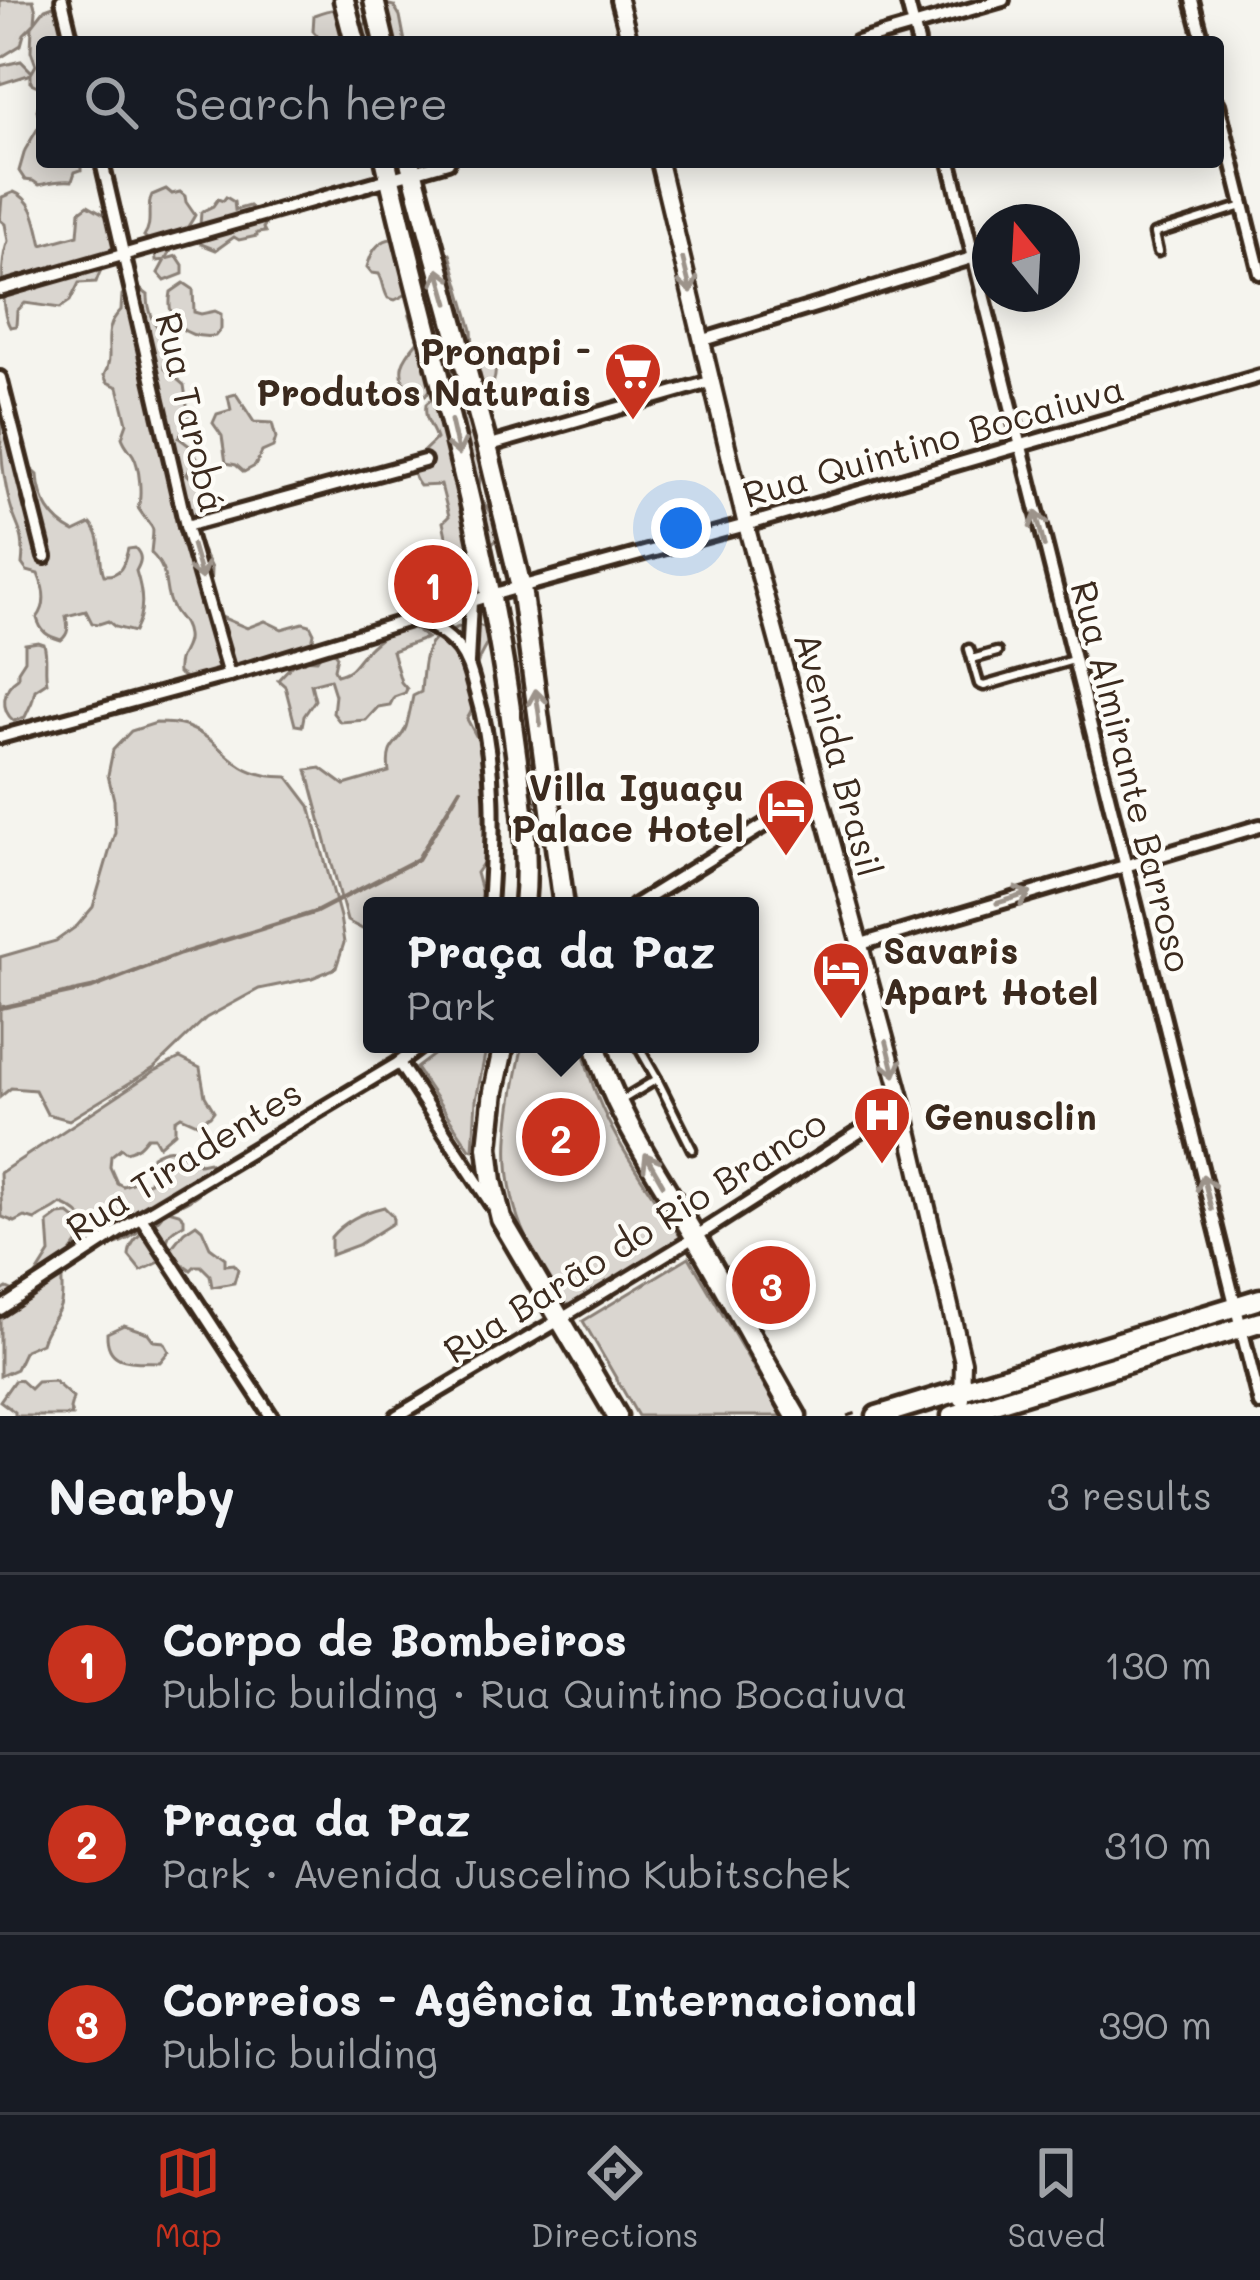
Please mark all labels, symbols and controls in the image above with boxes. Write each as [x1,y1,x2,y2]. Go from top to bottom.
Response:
search box [36,36,1224,168]
icon: search [78,69,144,135]
text: Search here [174,73,448,131]
north arrow [972,204,1080,312]
one-way arrow [677,256,699,294]
one-way arrow [431,268,453,306]
street label: Rua Tarobá [146,307,238,517]
place label: Pronapi - Produtos Naturais [256,327,591,415]
supermarket icon: Pronapi - Produtos Naturais [602,340,664,422]
street label: Rua Quintino Bocaiuva [737,363,1129,517]
one-way arrow [445,419,467,457]
your location [651,498,711,558]
one-way arrow [1028,511,1050,549]
pin: 1 [394,539,472,629]
one-way arrow [187,542,209,580]
street label: Rua Almirante Barroso [1062,575,1204,977]
street label: Avenida Brasil [785,627,895,881]
one-way arrow [526,688,548,727]
place label: Villa Iguaçu Palace Hotel [512,763,744,851]
hotel icon: Villa Iguaçu Palace Hotel [755,776,817,858]
one-way arrow [994,886,1032,908]
popup [363,897,759,1053]
text: Praça da Paz [407,921,715,979]
place label: Savaris Apart Hotel [883,926,1099,1014]
hotel icon: Savaris Apart Hotel [810,939,872,1021]
text: Park [407,979,495,1030]
one-way arrow [881,1040,903,1078]
street label: Rua Tiradentes [56,1068,310,1250]
hospital icon: Genusclin [851,1084,913,1166]
pin: 2 [522,1092,600,1182]
place label: Genusclin [924,1092,1097,1139]
street label: Rua Barão do Rio Branco [434,1098,834,1372]
one-way arrow [641,1153,665,1188]
one-way arrow [1195,1174,1217,1212]
pin: 3 [732,1240,810,1330]
text: Nearby [48,1461,235,1528]
text: 3 results [1047,1469,1212,1520]
text: Corpo de Bombeiros [162,1609,627,1667]
text: 1 [78,1638,96,1689]
text: 130 m [1104,1638,1212,1689]
text: Public building · Rua Quintino Bocaiuva [162,1667,907,1718]
text: Praça da Paz [162,1789,471,1847]
text: 2 [76,1818,98,1869]
text: 310 m [1104,1818,1212,1869]
text: Park · Avenida Juscelino Kubitschek [162,1847,851,1898]
text: Correios - Agência Internacional [162,1969,917,2027]
text: 3 [75,1998,99,2049]
text: 390 m [1098,1998,1212,2049]
text: Public building [162,2027,438,2078]
tab: Map [155,2140,222,2255]
tab: Directions [531,2140,698,2255]
tab: Saved [1008,2140,1105,2255]

